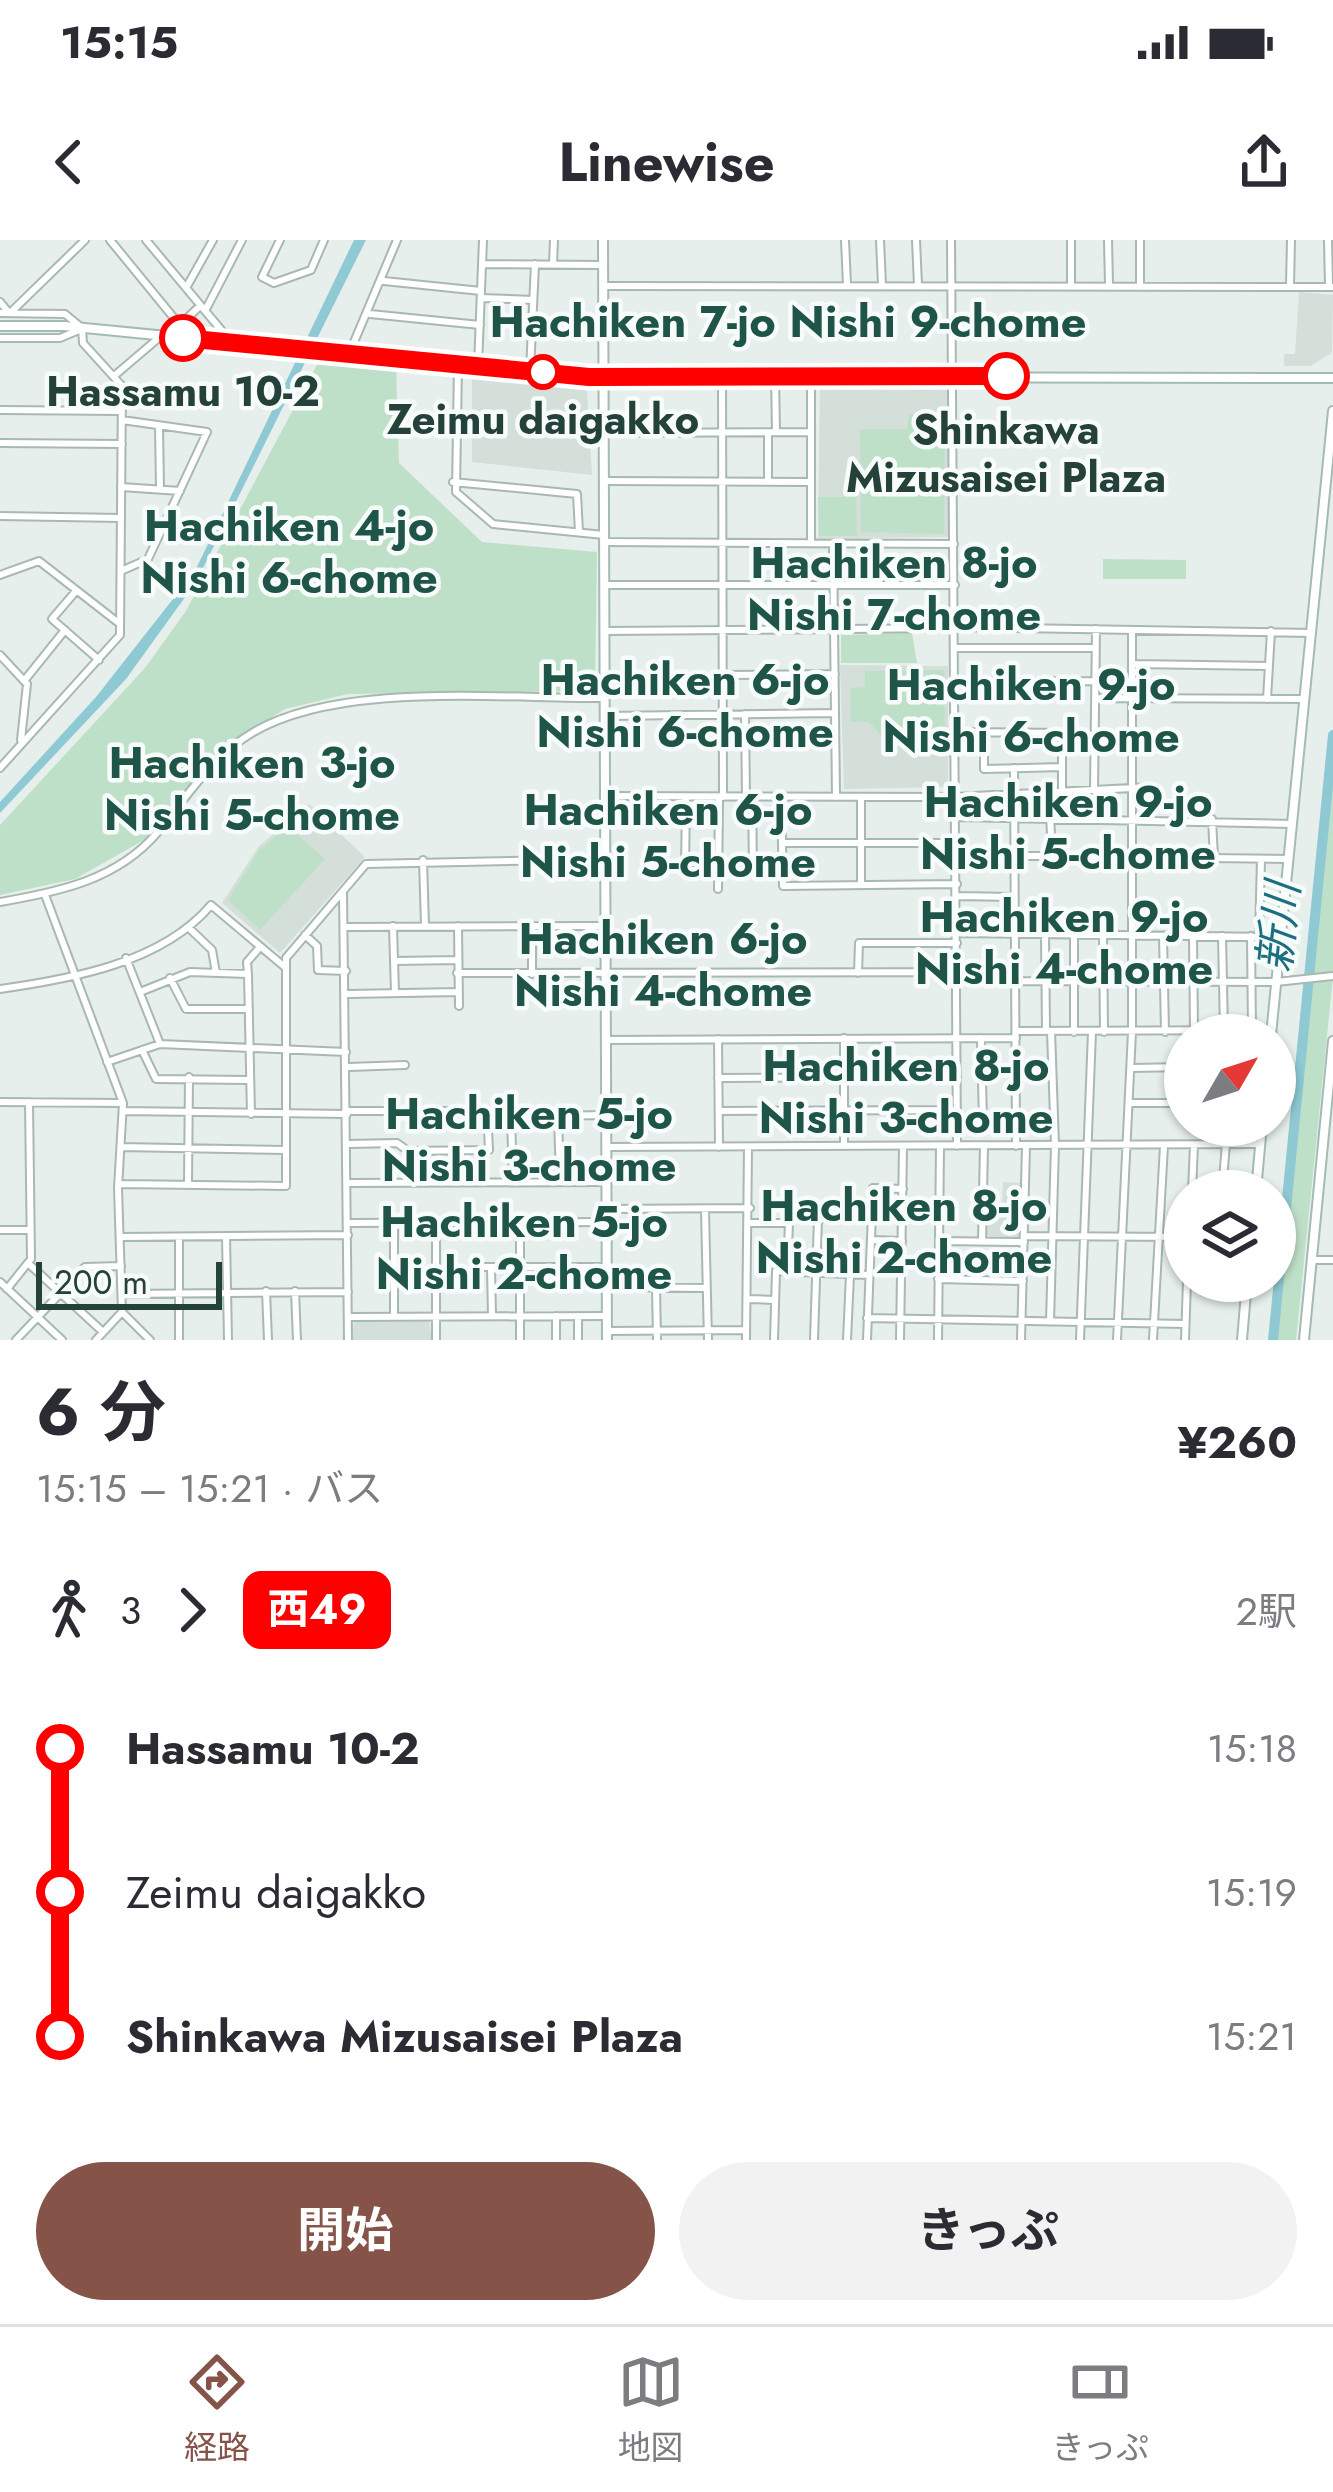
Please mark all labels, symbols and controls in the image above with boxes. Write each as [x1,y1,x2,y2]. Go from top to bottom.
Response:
text: 15:15 [60,10,178,75]
text: Linewise [558,123,775,201]
icon: back [36,129,102,195]
icon: share [1231,129,1297,195]
district label: Hachiken 7-jo Nishi 9-chome [489,289,1087,354]
marker: Hassamu 10-2 [161,316,205,360]
marker: Shinkawa Mizusaisei Plaza [984,354,1028,398]
marker: Zeimu daigakko [527,356,559,388]
place label: Hassamu 10-2 [46,361,320,422]
place label: Zeimu daigakko [387,389,699,450]
place label: Shinkawa Mizusaisei Plaza [846,399,1166,508]
district label: Hachiken 4-jo Nishi 6-chome [140,493,438,610]
district label: Hachiken 8-jo Nishi 7-chome [747,530,1041,647]
district label: Hachiken 6-jo Nishi 6-chome [536,647,834,764]
district label: Hachiken 9-jo Nishi 6-chome [882,652,1180,769]
district label: Hachiken 3-jo Nishi 5-chome [104,730,400,847]
district label: Hachiken 9-jo Nishi 5-chome [920,769,1216,886]
district label: Hachiken 6-jo Nishi 5-chome [520,777,816,894]
water label: 新川 [1241,875,1316,975]
district label: Hachiken 9-jo Nishi 4-chome [915,884,1213,1001]
district label: Hachiken 6-jo Nishi 4-chome [514,906,812,1023]
north arrow [1164,1014,1296,1146]
map controls [1164,1014,1296,1302]
district label: Hachiken 8-jo Nishi 3-chome [758,1033,1054,1150]
district label: Hachiken 5-jo Nishi 3-chome [381,1081,677,1198]
button: layers [1164,1170,1296,1302]
district label: Hachiken 8-jo Nishi 2-chome [756,1173,1052,1290]
district label: Hachiken 5-jo Nishi 2-chome [376,1189,672,1306]
scale bar [36,1256,222,1309]
text: 200 m [54,1259,148,1306]
text: 6 分 [36,1364,166,1460]
text: ¥260 [1177,1410,1297,1475]
text: 15:15 – 15:21 · バス [36,1460,383,1517]
icon: walk [36,1577,102,1643]
icon: forward [159,1577,225,1643]
text: 西49 [267,1579,367,1640]
text: 3 [120,1582,141,1639]
text: 2駅 [1236,1583,1297,1640]
text: Hassamu 10-2 [126,1716,419,1781]
text: 15:18 [1207,1720,1297,1777]
text: Zeimu daigakko [126,1860,426,1925]
text: 15:19 [1206,1864,1297,1921]
text: Shinkawa Mizusaisei Plaza [126,2004,683,2069]
text: 15:21 [1206,2008,1297,2065]
button: 開始 [36,2162,655,2300]
button: きっぷ [679,2162,1297,2300]
tab: 経路 [184,2349,250,2471]
tab: 地図 [618,2349,684,2471]
tab: きっぷ [1051,2349,1149,2471]

